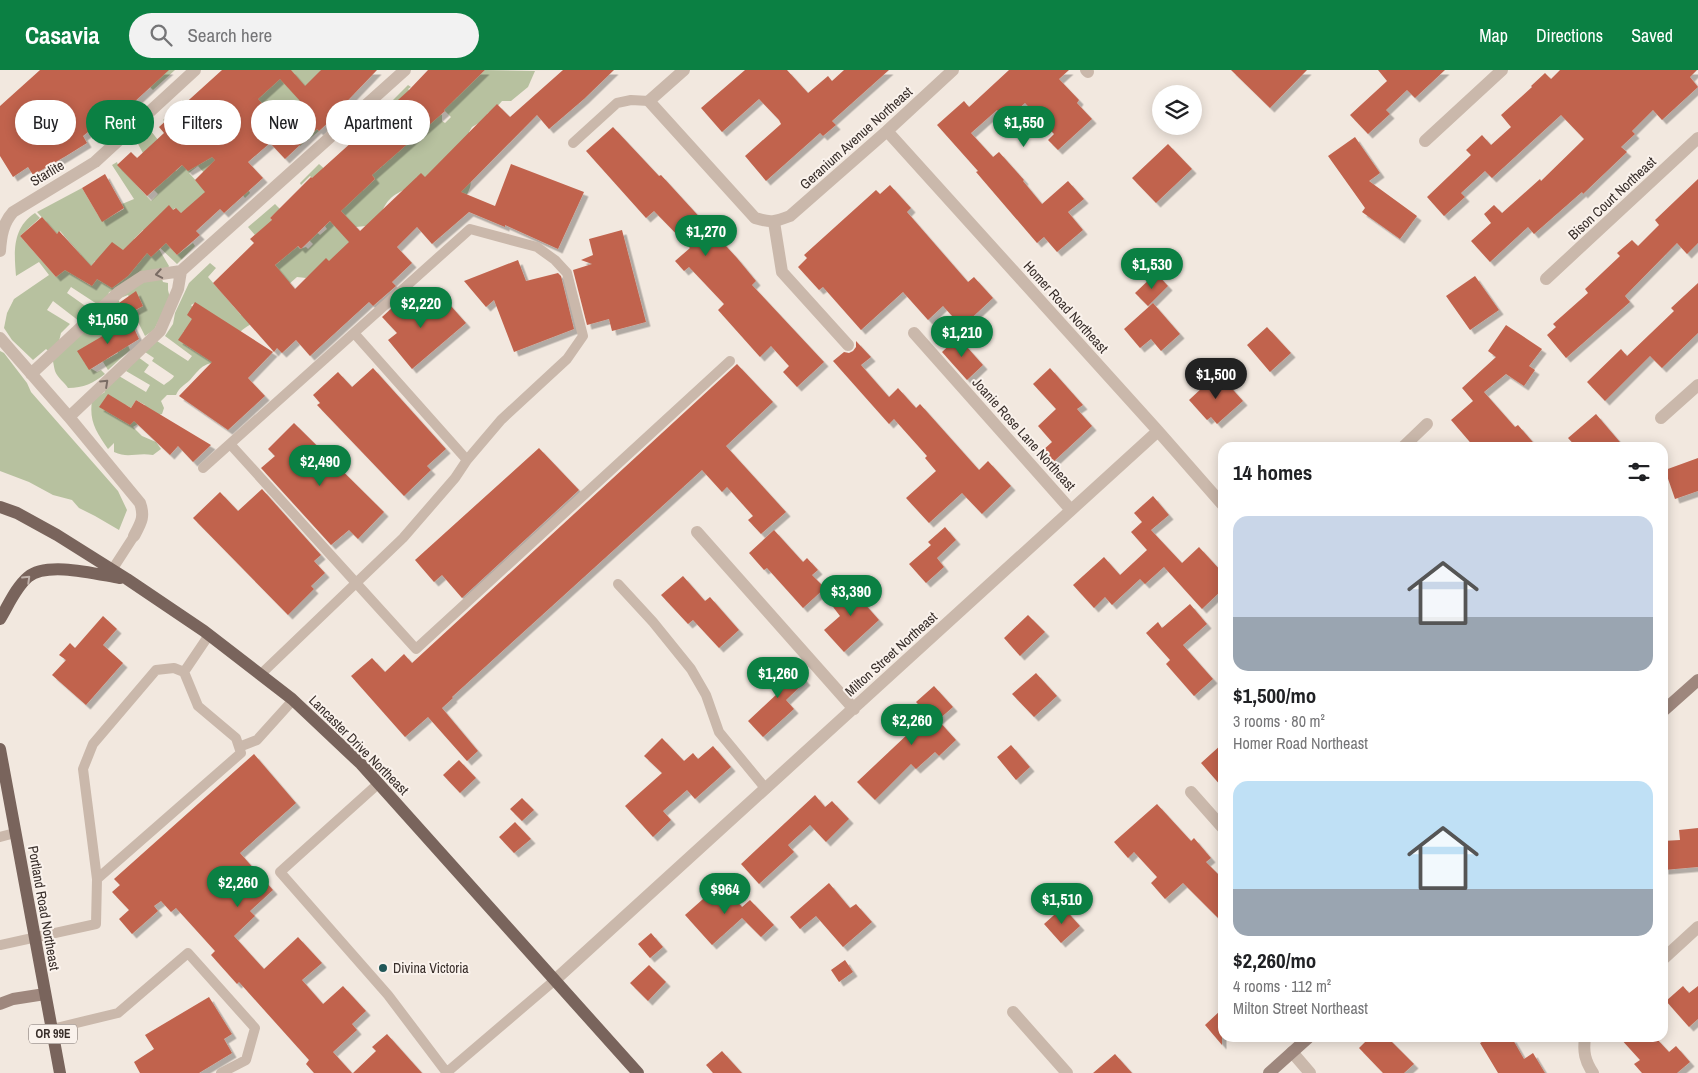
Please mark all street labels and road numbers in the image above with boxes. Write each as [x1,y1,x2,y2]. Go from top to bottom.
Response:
street label: Geranium Avenue Northeast [796,83,916,193]
street label: Bison Court Northeast [1564,153,1660,243]
street label: Starlite [27,156,67,190]
street label: Homer Road Northeast [1020,257,1112,357]
street label: Joanie Rose Lane Northeast [968,374,1080,494]
street label: Milton Street Northeast [841,608,941,700]
street label: Lancaster Drive Northeast [305,691,413,799]
street label: Portland Road Northeast [24,844,64,972]
road number: OR 99E [29,1024,77,1044]

